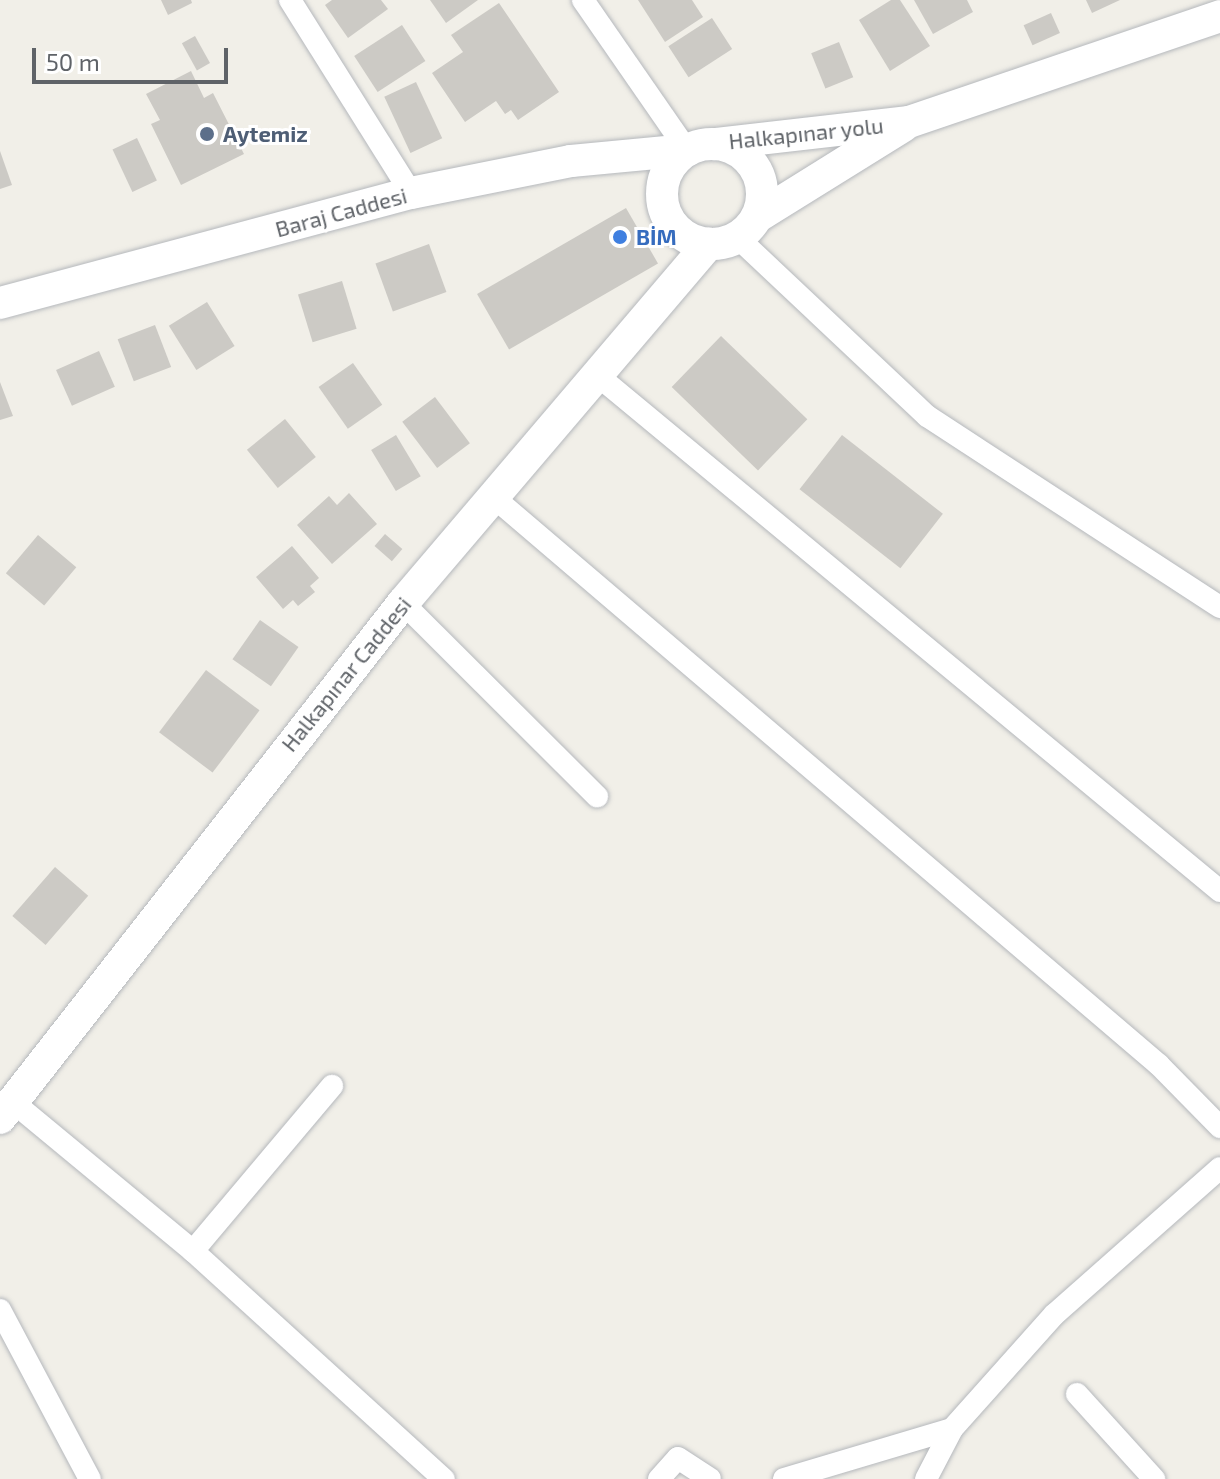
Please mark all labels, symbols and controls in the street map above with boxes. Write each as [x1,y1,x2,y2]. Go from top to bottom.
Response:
scale bar [36,32,232,82]
text: 50 m [46,47,100,76]
street label: Halkapınar yolu [727,112,885,154]
place label: Aytemiz [223,121,308,147]
marker: Aytemiz [198,125,216,143]
street label: Baraj Caddesi [272,182,410,242]
place label: BİM [636,224,677,250]
marker: BİM [611,228,629,246]
street label: Halkapınar Caddesi [275,591,417,757]

